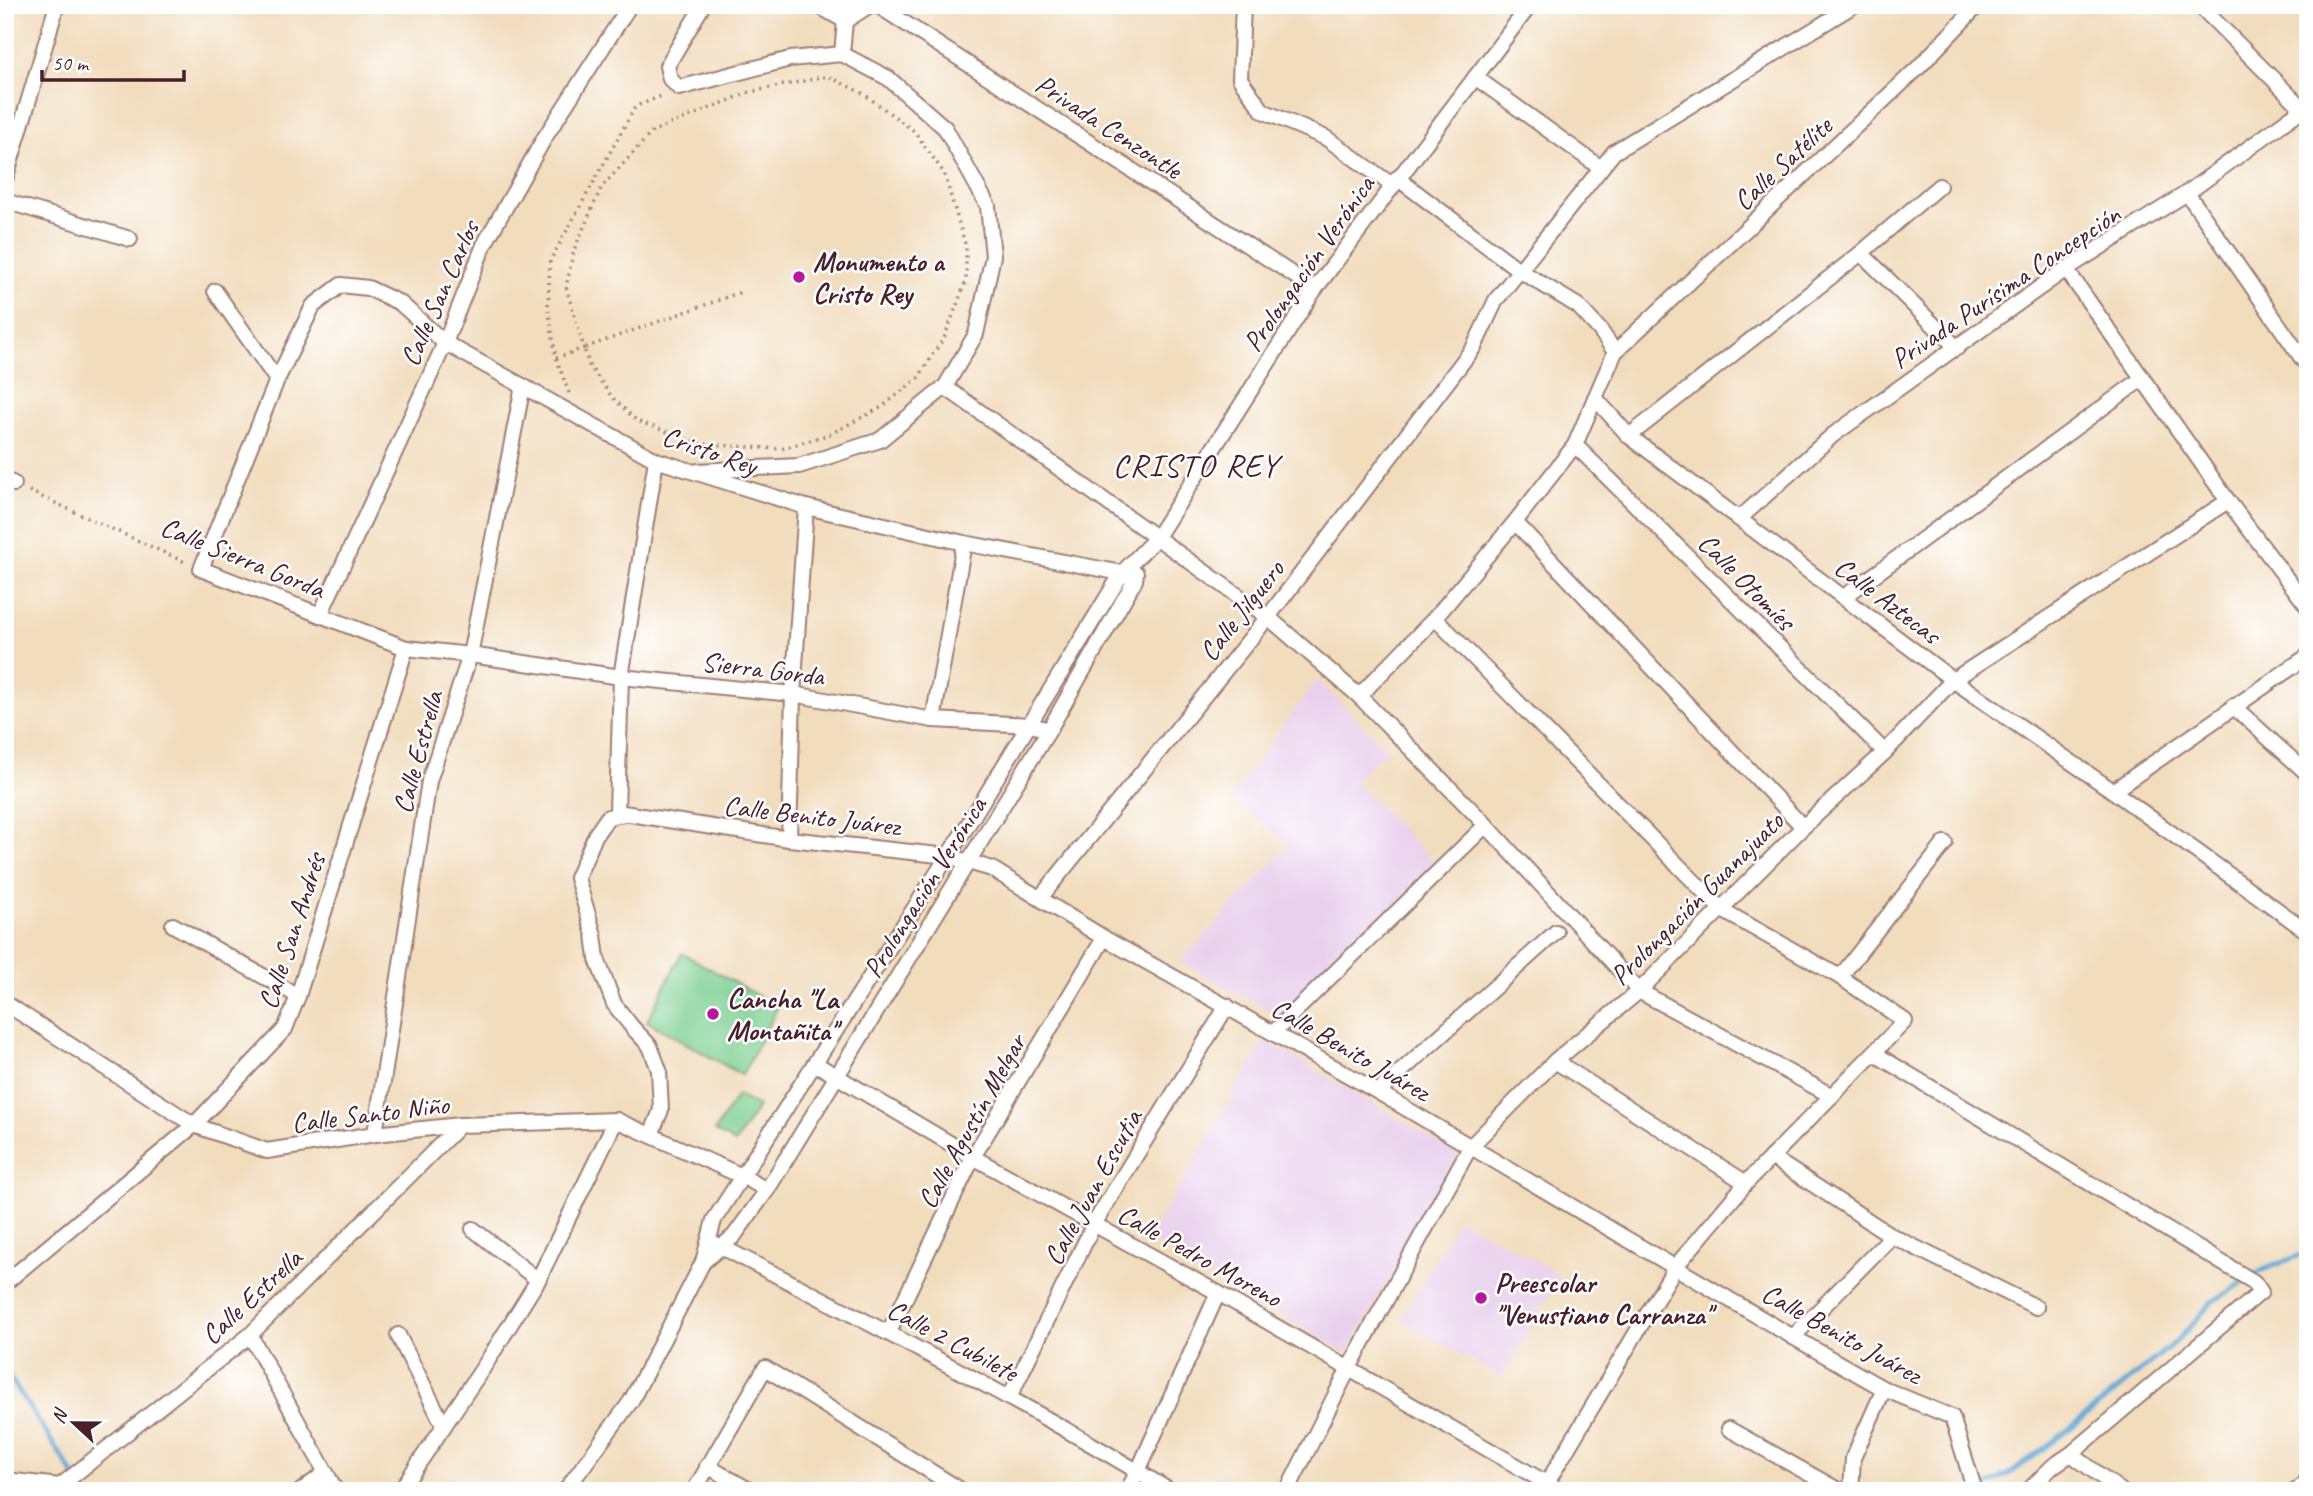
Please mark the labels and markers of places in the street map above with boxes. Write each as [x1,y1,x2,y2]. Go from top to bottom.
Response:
place label: Monumento a Cristo Rey [813,244,946,311]
marker: Monumento a Cristo Rey [791,269,807,285]
place label: Cancha "La Montañita" [727,981,843,1048]
marker: Cancha "La Montañita" [705,1006,721,1022]
place label: Preescolar "Venustiano Carranza" [1495,1265,1718,1332]
marker: Preescolar "Venustiano Carranza" [1473,1290,1489,1306]

